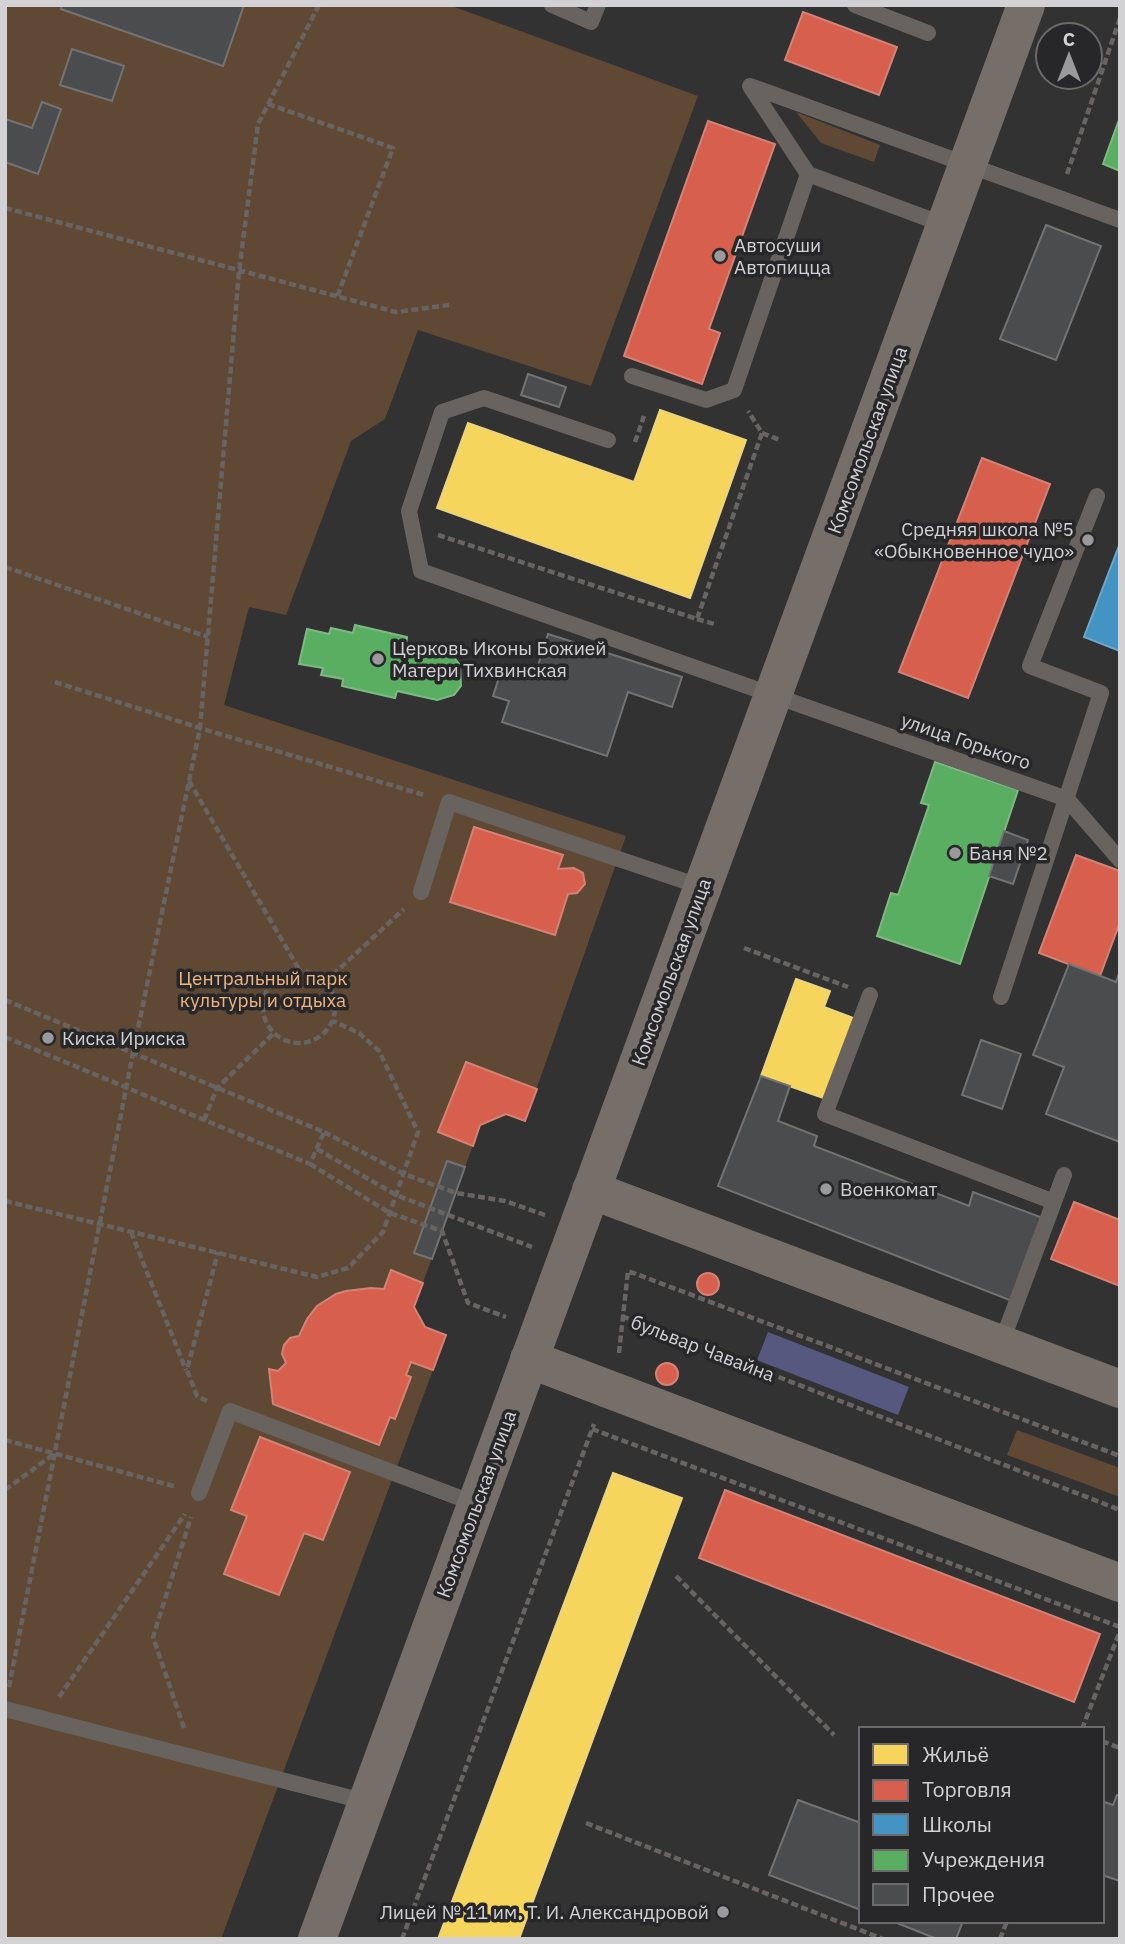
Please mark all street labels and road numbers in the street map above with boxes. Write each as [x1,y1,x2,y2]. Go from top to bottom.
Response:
street label: Комсомольская улица [822,343,912,537]
street label: улица Горького [898,708,1034,774]
street label: Комсомольская улица [626,875,716,1069]
street label: бульвар Чавайна [628,1310,778,1386]
street label: Комсомольская улица [431,1407,521,1601]

